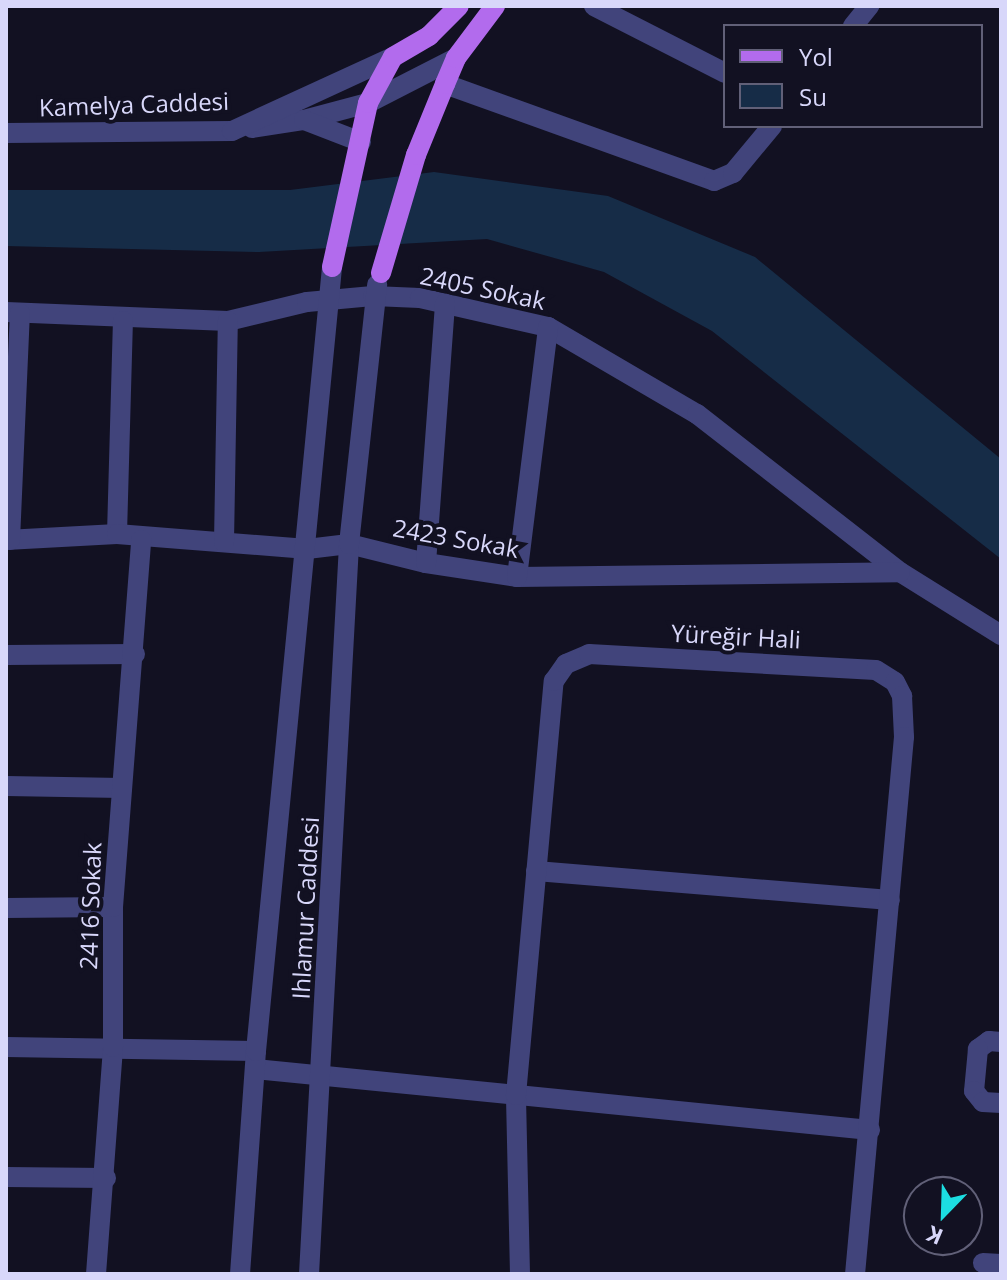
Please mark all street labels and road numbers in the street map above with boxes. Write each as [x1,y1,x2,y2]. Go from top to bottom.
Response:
street label: Kamelya Caddesi [38,86,230,122]
street label: 2405 Sokak [418,261,548,315]
street label: 2423 Sokak [391,513,521,563]
street label: Yüreğir Hali [670,618,802,654]
street label: Ihlamur Caddesi [286,816,324,1000]
street label: 2416 Sokak [73,842,107,970]

